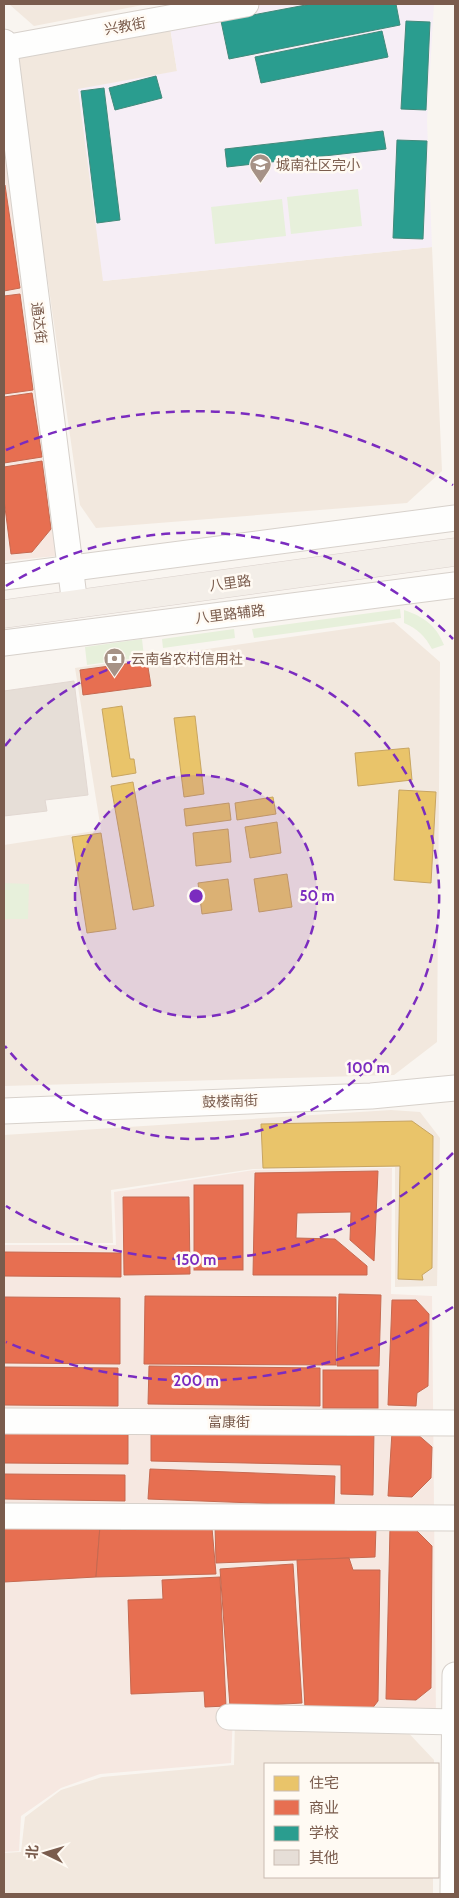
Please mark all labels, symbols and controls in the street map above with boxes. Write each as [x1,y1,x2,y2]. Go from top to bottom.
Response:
street label: 兴教街 [103,13,147,39]
school or university icon: 城南社区完小 [248,153,272,184]
place label: 城南社区完小 [276,156,360,174]
street label: 通达街 [28,301,50,345]
street label: 八里路 [208,571,252,595]
street label: 八里路辅路 [194,601,266,627]
bank icon: 云南省农村信用社 [103,647,127,678]
place label: 云南省农村信用社 [131,650,243,668]
centre of rings [187,887,205,905]
text: 50 m [299,887,335,905]
text: 100 m [346,1059,390,1077]
street label: 鼓楼南街 [202,1091,258,1111]
text: 150 m [176,1251,216,1269]
text: 200 m [173,1372,219,1390]
street label: 富康街 [208,1413,250,1431]
legend [264,1763,439,1878]
text: 住宅 [309,1774,339,1792]
text: 商业 [309,1799,339,1817]
text: 学校 [309,1824,339,1842]
north arrow [20,1828,70,1878]
text: 北 [22,1844,42,1860]
text: 其他 [309,1849,339,1867]

